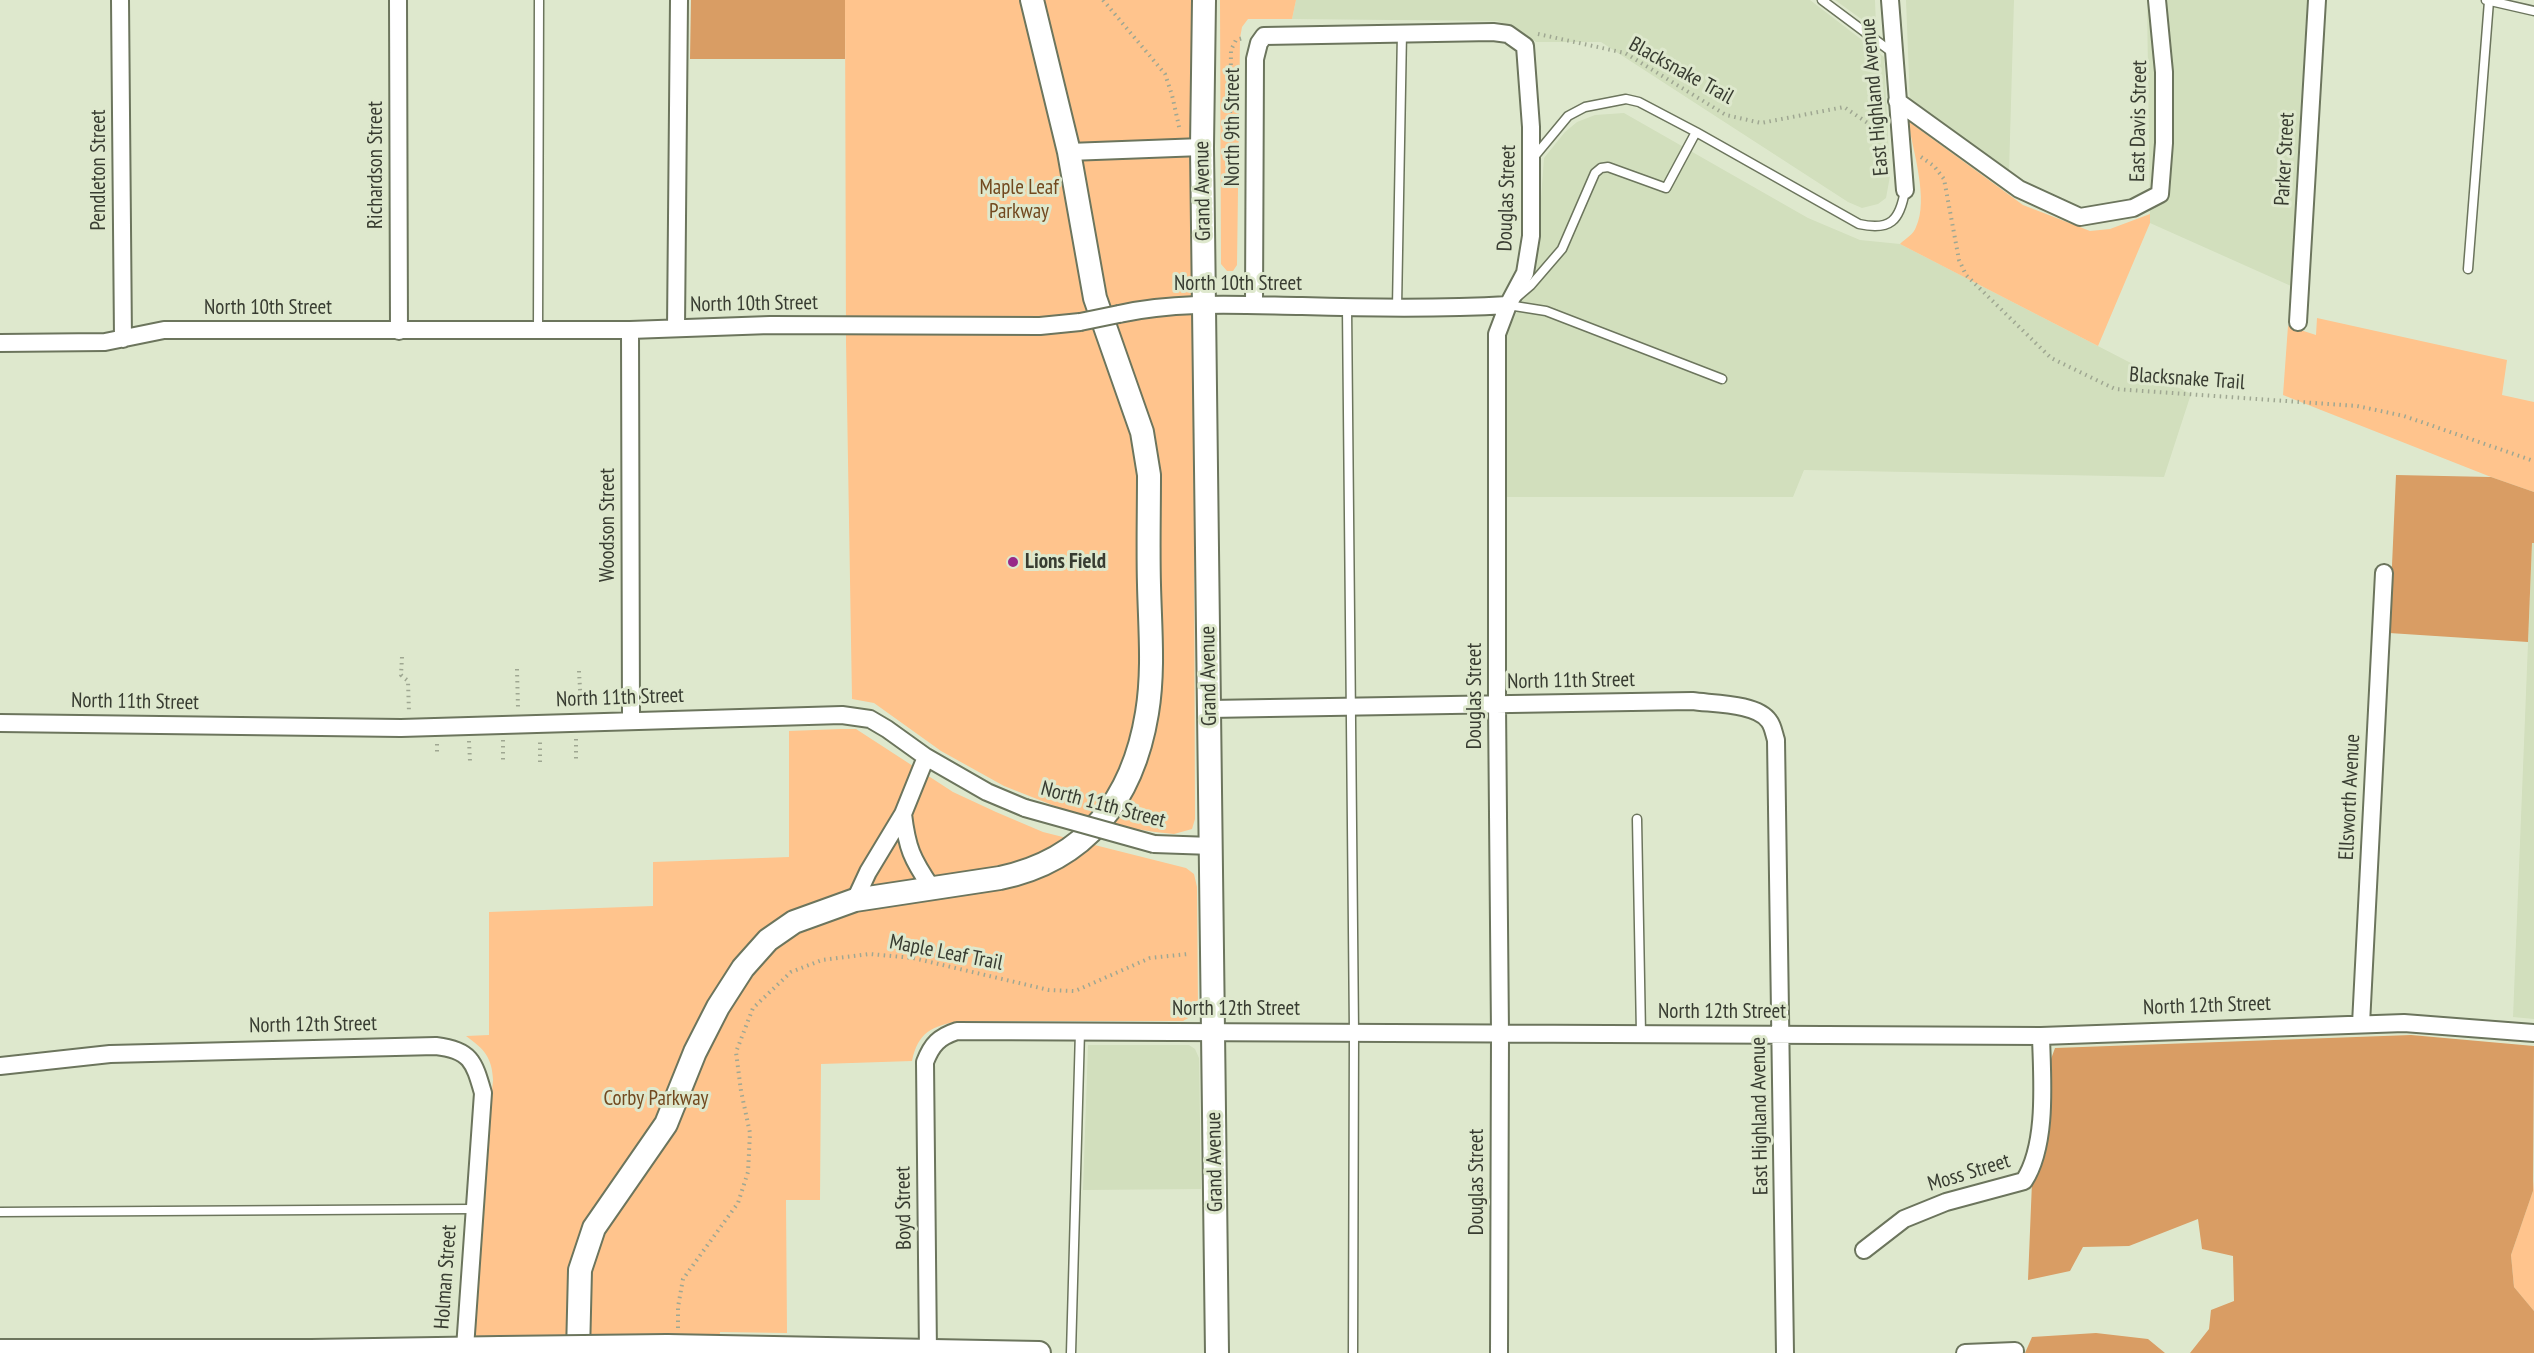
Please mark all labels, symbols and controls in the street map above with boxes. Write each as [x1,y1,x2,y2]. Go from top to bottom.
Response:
street label: East Highland Avenue [1856,17,1894,177]
street label: Blacksnake Trail [1624,32,1738,110]
street label: East Davis Street [2125,60,2153,182]
street label: North 9th Street [1220,68,1246,186]
street label: Richardson Street [363,101,389,229]
street label: Pendleton Street [86,109,112,231]
street label: Parker Street [2270,112,2300,206]
street label: Grand Avenue [1190,141,1216,241]
street label: Douglas Street [1493,144,1521,252]
park label: Maple Leaf Parkway [979,175,1059,225]
street label: North 10th Street [1174,271,1302,297]
street label: North 10th Street [690,290,818,318]
street label: North 10th Street [204,295,332,321]
street label: Blacksnake Trail [2128,362,2246,396]
street label: Woodson Street [595,468,621,582]
place label: Lions Field [1025,549,1106,575]
marker: Lions Field [1006,555,1020,569]
street label: Grand Avenue [1196,626,1222,726]
street label: Douglas Street [1462,643,1488,749]
street label: North 11th Street [1507,667,1635,695]
street label: North 11th Street [556,683,684,713]
street label: North 11th Street [71,688,199,716]
street label: Ellsworth Avenue [2334,733,2366,861]
street label: North 11th Street [1038,776,1168,834]
street label: Maple Leaf Trail [887,930,1005,976]
street label: North 12th Street [2143,991,2271,1021]
street label: North 12th Street [1172,996,1300,1022]
street label: North 12th Street [1658,999,1786,1025]
street label: North 12th Street [249,1011,377,1039]
street label: East Highland Avenue [1746,1037,1774,1195]
park label: Corby Parkway [604,1086,708,1112]
street label: Grand Avenue [1202,1112,1228,1212]
street label: Douglas Street [1464,1129,1490,1235]
street label: Moss Street [1925,1149,2013,1197]
street label: Boyd Street [891,1166,917,1250]
street label: Holman Street [430,1224,462,1330]

